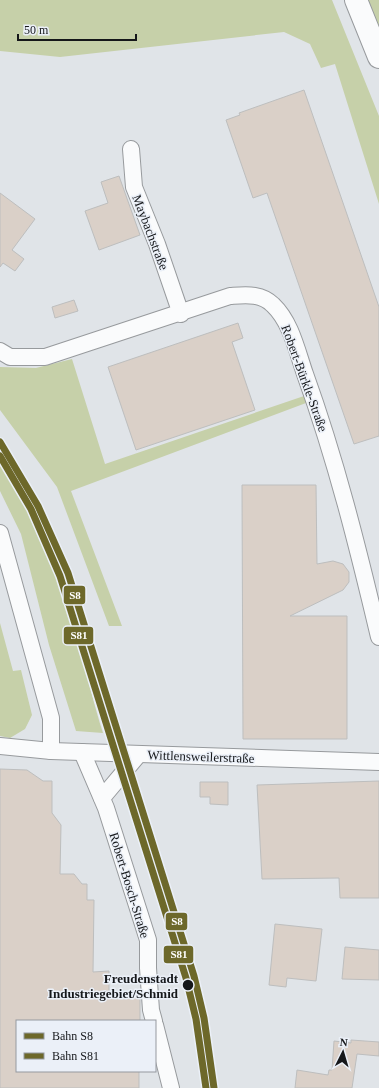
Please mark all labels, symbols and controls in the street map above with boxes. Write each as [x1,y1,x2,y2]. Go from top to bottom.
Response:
scale bar [18,16,136,42]
text: 50 m [24,23,49,37]
street label: Maybachstraße [129,192,172,272]
street label: Robert-Bürkle-Straße [278,323,331,434]
line badge: S8 [63,585,86,605]
text: S8 [69,589,81,601]
line badge: S81 [63,626,94,645]
text: S81 [70,629,88,641]
street label: Wittlensweilerstraße [147,747,255,766]
street label: Robert-Bosch-Straße [106,830,153,940]
line badge: S8 [165,912,188,931]
text: S8 [171,915,183,927]
line badge: S81 [163,945,194,964]
text: S81 [170,948,188,960]
place label: Freudenstadt Industriegebiet/Schmid [48,971,179,1001]
marker: Freudenstadt Industriegebiet/Schmid [181,978,195,992]
legend [16,1020,156,1072]
text: Bahn S8 [52,1029,93,1043]
north arrow [323,1032,363,1072]
text: N [339,1036,348,1048]
text: Bahn S81 [52,1049,99,1063]

